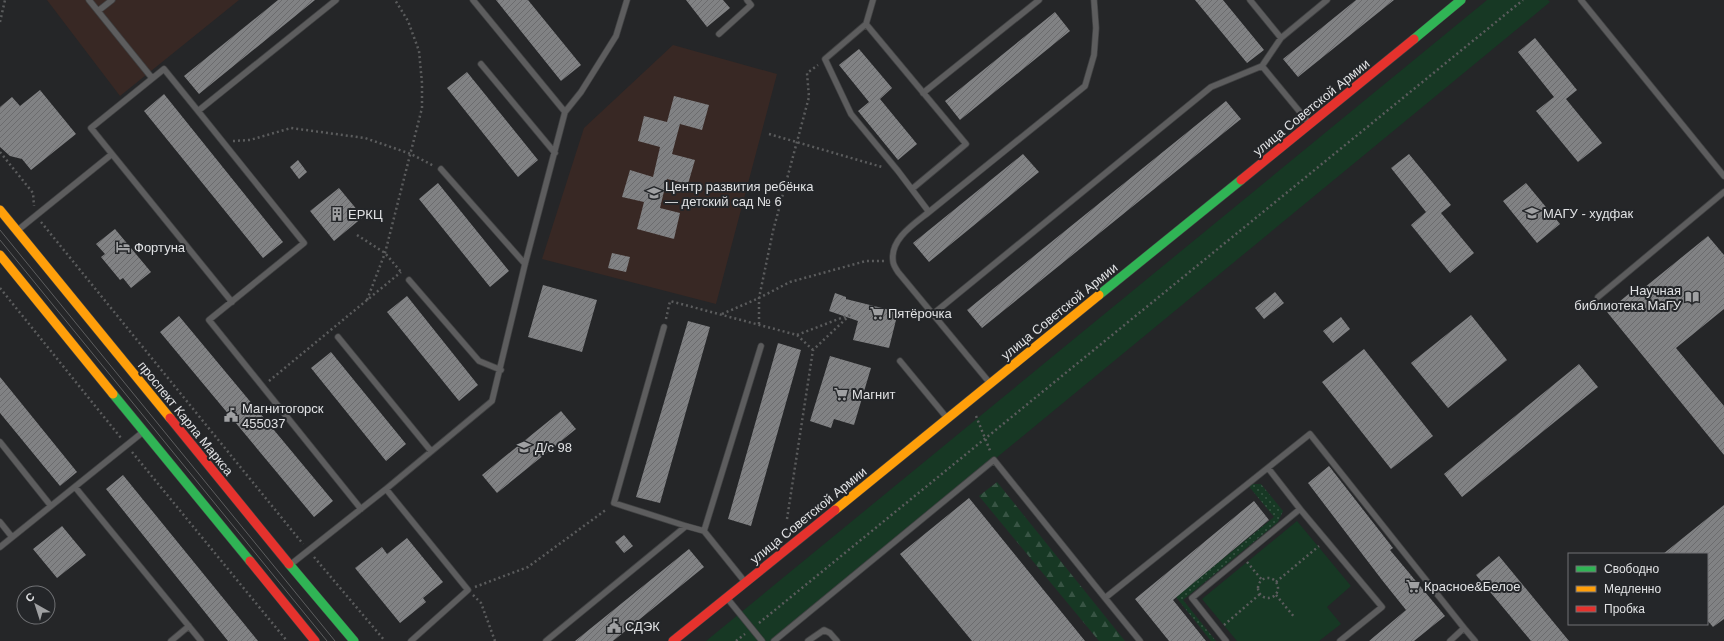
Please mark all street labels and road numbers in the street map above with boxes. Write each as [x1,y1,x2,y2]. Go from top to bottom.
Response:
street label: улица Советской Армии [1250,56,1372,159]
street label: улица Советской Армии [998,260,1120,363]
street label: проспект Карла Маркса [135,358,237,479]
street label: улица Советской Армии [747,464,869,567]

